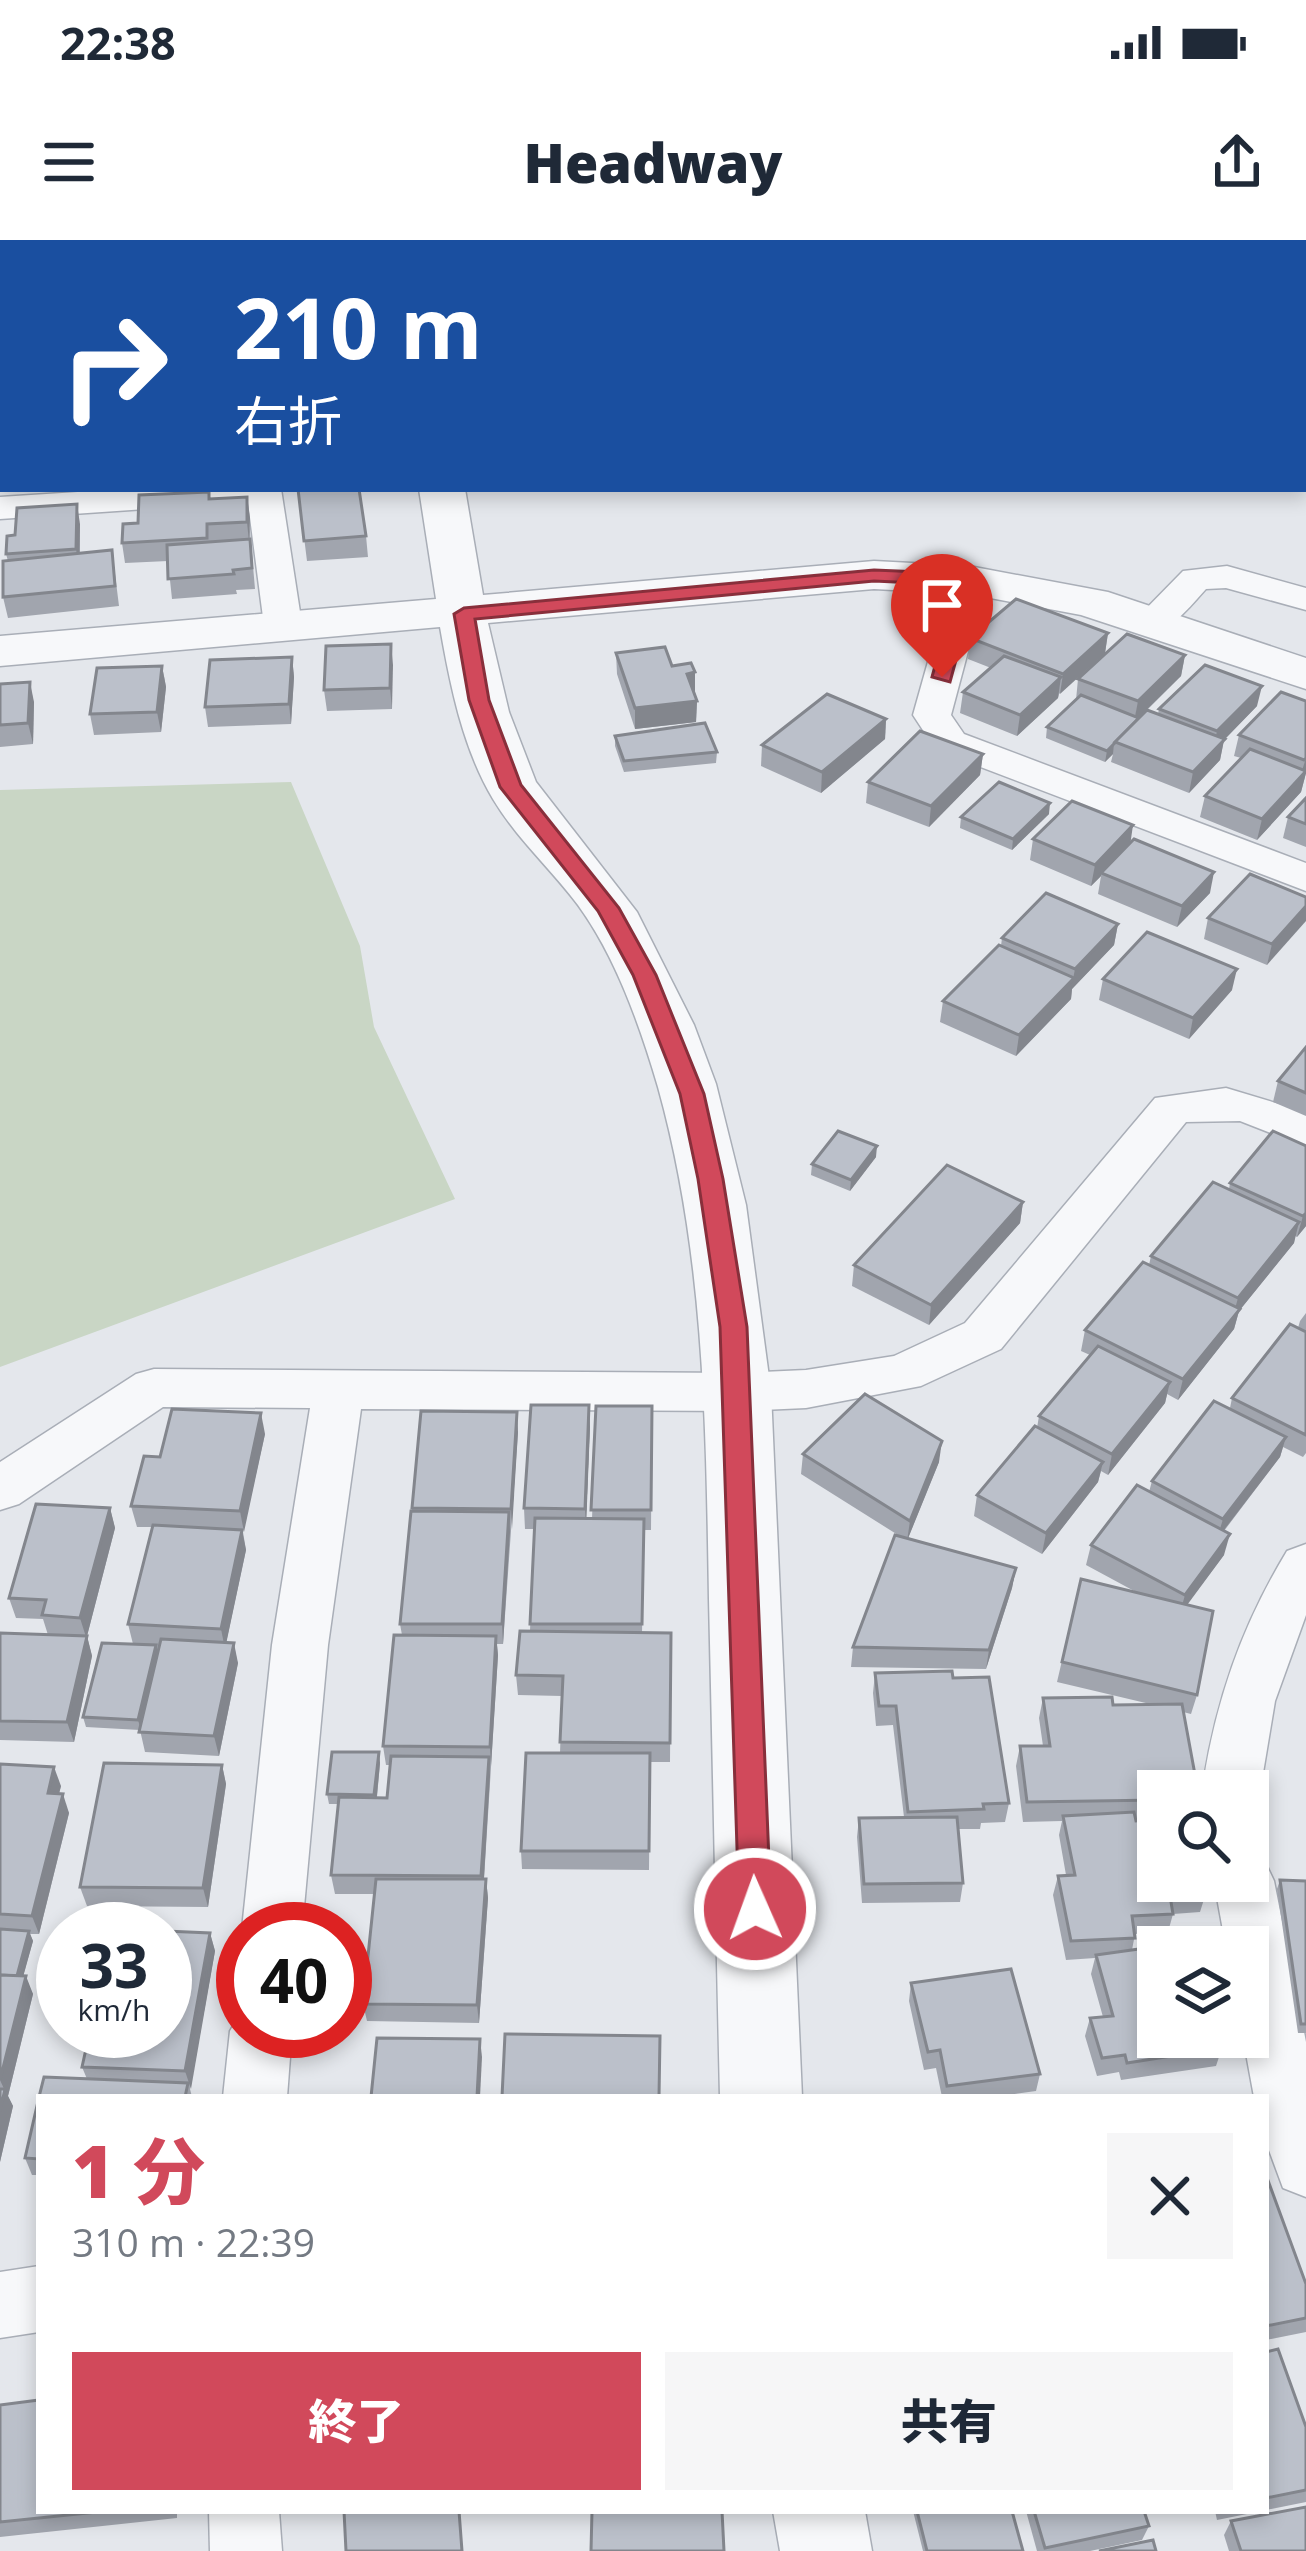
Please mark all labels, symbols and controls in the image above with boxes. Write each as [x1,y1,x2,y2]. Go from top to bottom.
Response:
text: 22:38 [60,12,176,73]
text: Headway [524,125,782,199]
icon: menu [36,129,102,195]
icon: share [1204,129,1270,195]
text: 210 m [234,269,482,384]
icon: right [36,288,192,444]
text: 右折 [234,383,342,457]
pin [891,554,993,677]
icon: arrive [909,572,975,638]
map controls [1137,1770,1269,2058]
button: search [1137,1770,1269,1902]
position arrow [692,1846,818,1972]
speed limit sign: 40 [216,1902,372,2058]
text: 33 [80,1924,148,2006]
button: layers [1137,1926,1269,2058]
text: km/h [78,1989,150,2030]
text: 1 分 [72,2121,205,2219]
button: close [1107,2133,1233,2259]
text: 310 m · 22:39 [72,2215,315,2268]
button: 終了 [72,2352,641,2490]
button: 共有 [665,2352,1233,2490]

